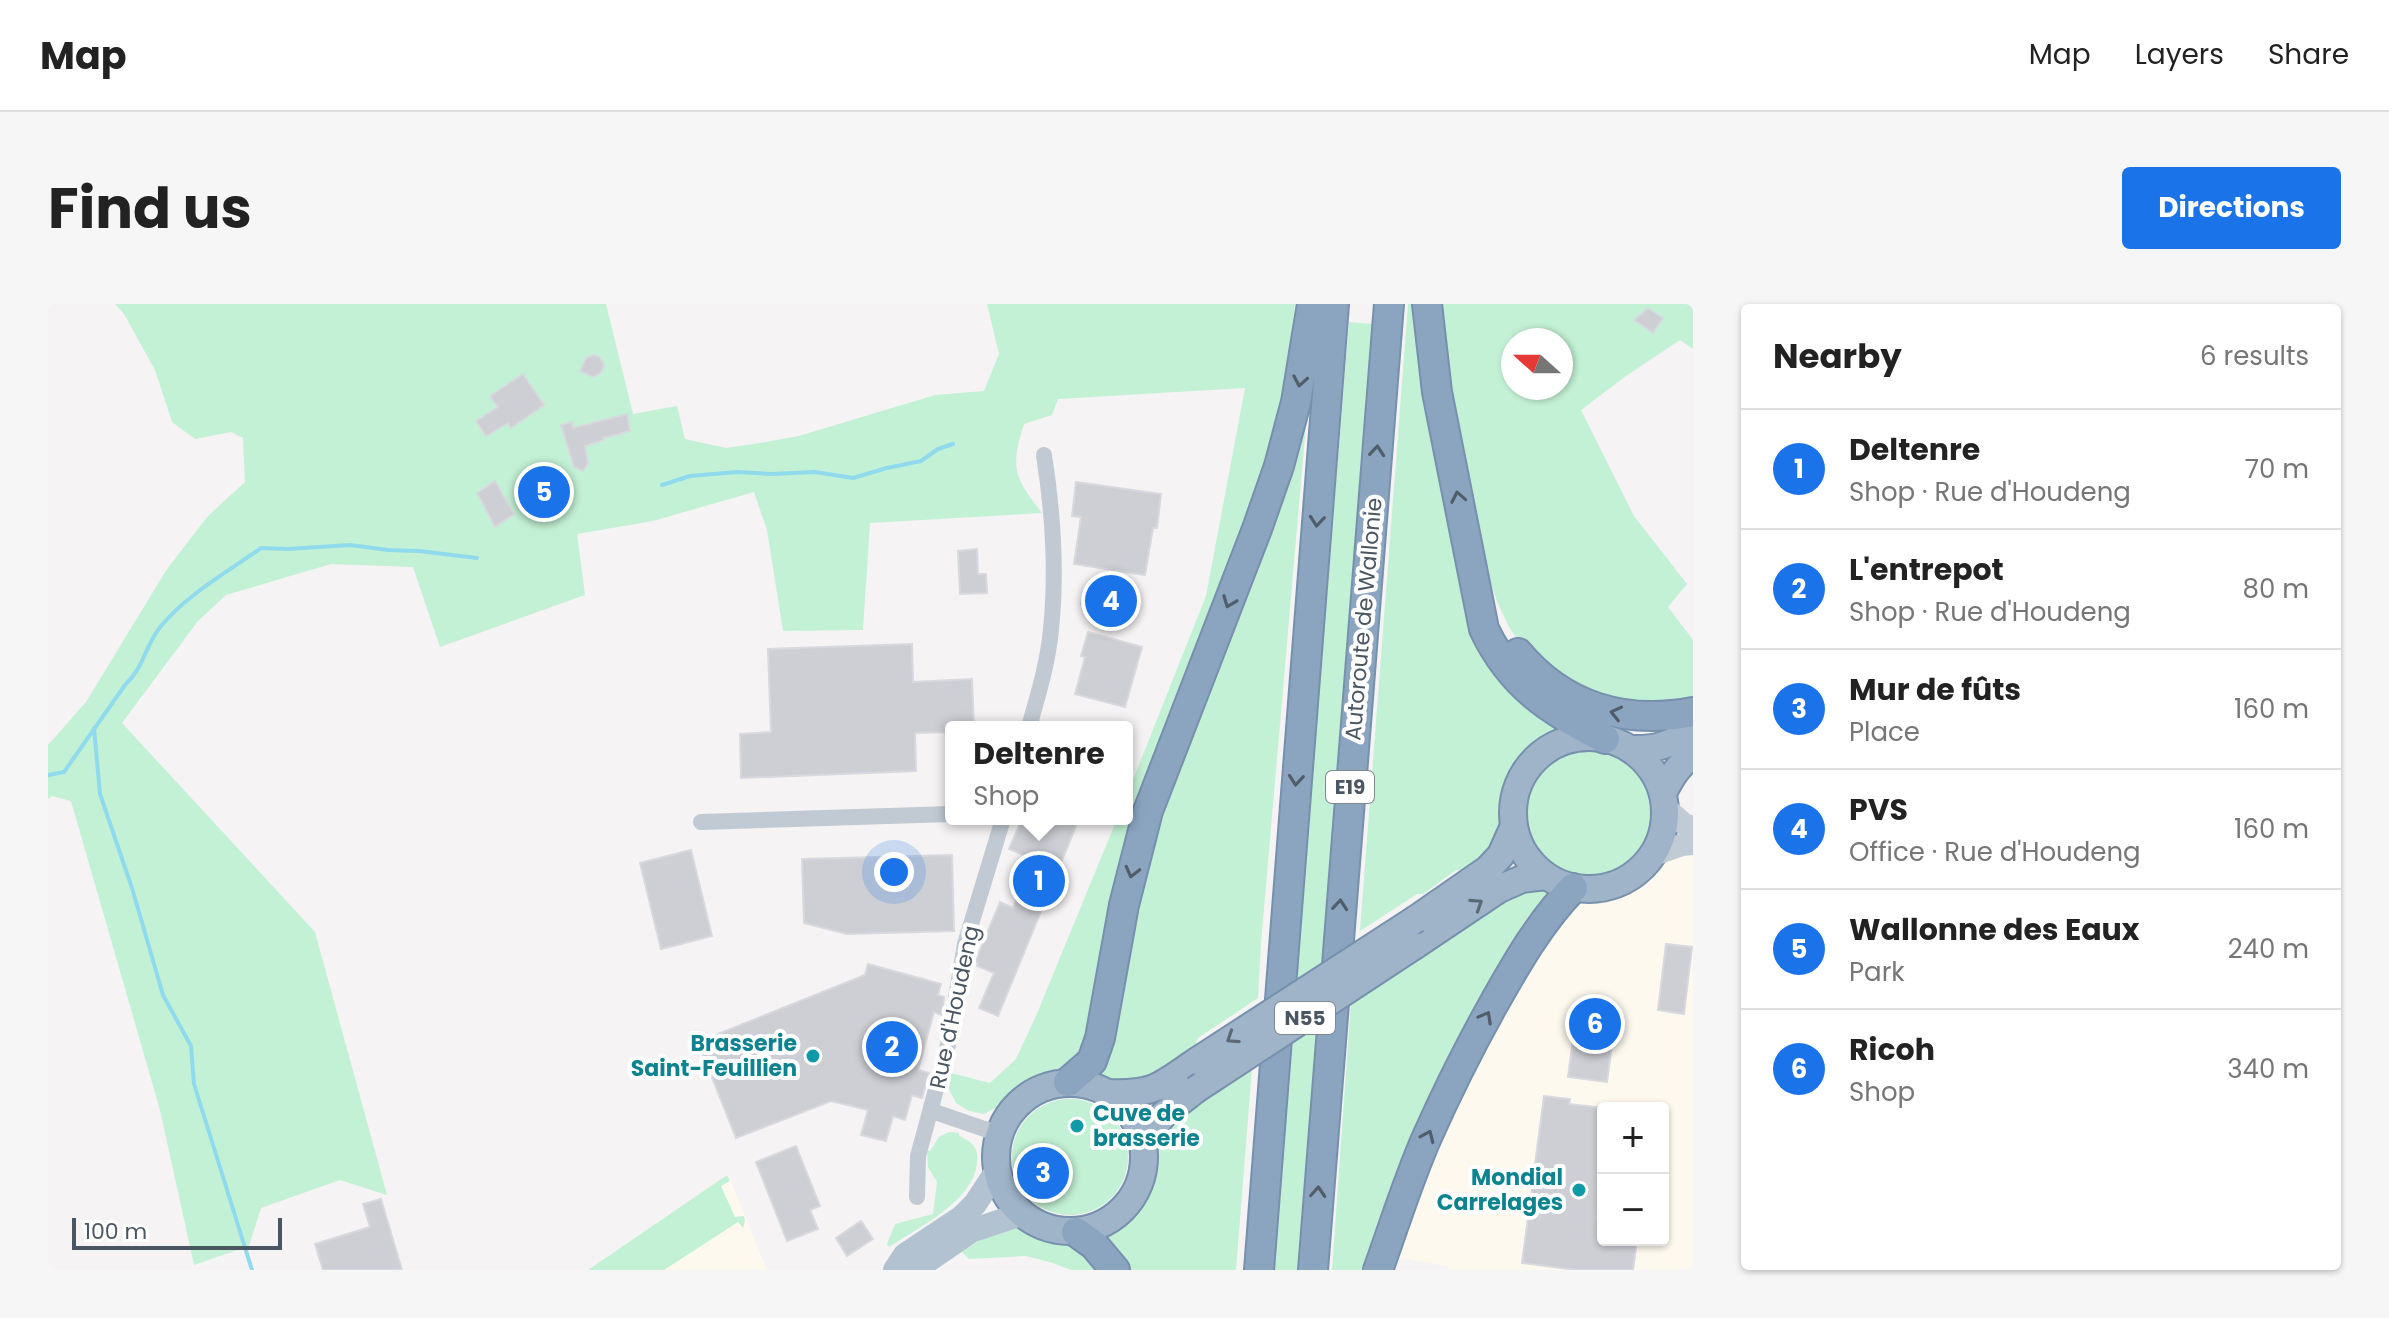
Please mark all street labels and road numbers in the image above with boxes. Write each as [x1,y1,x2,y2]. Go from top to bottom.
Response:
street label: Autoroute de Wallonie [1337,496,1390,742]
road number: E19 [1326,771,1374,803]
street label: Rue d'Houdeng [922,923,987,1092]
road number: N55 [1275,1002,1335,1034]

